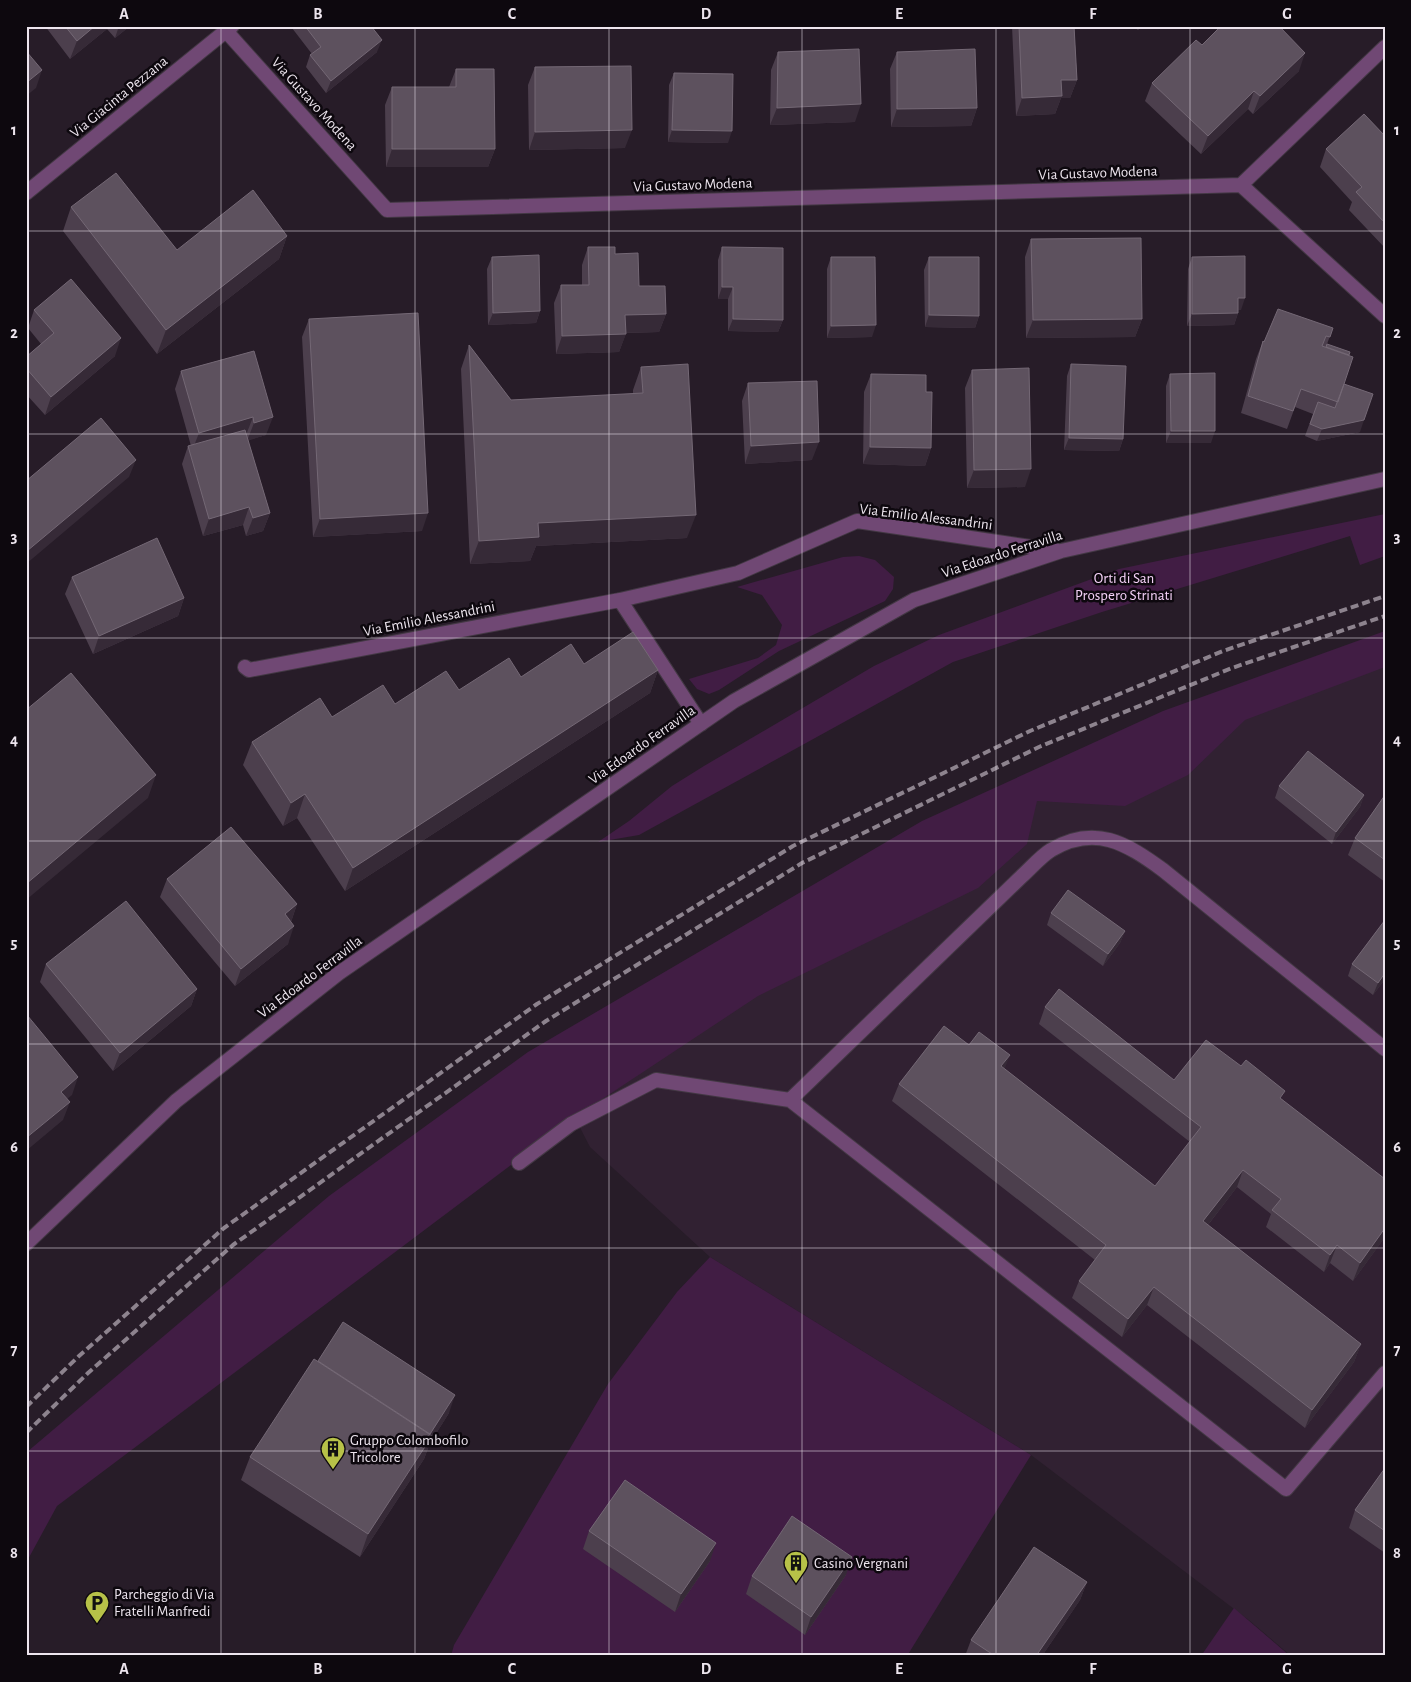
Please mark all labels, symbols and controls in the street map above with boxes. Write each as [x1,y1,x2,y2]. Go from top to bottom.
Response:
text: A [119,6,129,22]
text: B [313,6,323,22]
text: C [508,6,517,22]
text: D [701,6,712,22]
text: E [895,6,903,22]
text: F [1089,6,1097,22]
text: G [1282,6,1292,22]
street label: Via Giacinta Pezzana [68,53,171,141]
street label: Via Gustavo Modena [269,55,359,153]
text: 1 [11,122,17,138]
text: 1 [1394,122,1400,138]
street label: Via Gustavo Modena [1038,163,1158,183]
street label: Via Gustavo Modena [633,175,753,195]
text: 2 [10,325,18,341]
text: 2 [1393,325,1401,341]
street label: Via Emilio Alessandrini [859,501,993,533]
street label: Via Edoardo Ferravilla [940,527,1064,581]
text: 3 [11,529,18,545]
text: 3 [1394,529,1401,545]
park label: Orti di San Prospero Strinati [1075,571,1173,603]
street label: Via Emilio Alessandrini [362,599,496,639]
street label: Via Edoardo Ferravilla [586,703,698,787]
text: 4 [10,732,18,748]
text: 4 [1393,732,1401,748]
street label: Via Edoardo Ferravilla [255,933,365,1021]
text: 5 [11,935,18,951]
text: 5 [1394,935,1401,951]
text: 6 [10,1139,18,1155]
text: 6 [1393,1139,1401,1155]
text: 7 [11,1342,18,1358]
text: 7 [1394,1342,1401,1358]
place label: Gruppo Colombofilo Tricolore [350,1433,468,1465]
building icon: Gruppo Colombofilo Tricolore [320,1436,346,1470]
text: 8 [10,1545,18,1561]
text: 8 [1393,1545,1401,1561]
building icon: Casino Vergnani [783,1550,809,1584]
place label: Casino Vergnani [814,1556,908,1571]
place label: Parcheggio di Via Fratelli Manfredi [114,1587,214,1619]
parking icon: Parcheggio di Via Fratelli Manfredi [84,1590,110,1624]
text: A [119,1661,129,1677]
text: B [313,1661,323,1677]
text: C [508,1661,517,1677]
text: D [701,1661,712,1677]
text: E [895,1661,903,1677]
text: F [1089,1661,1097,1677]
text: G [1282,1661,1292,1677]

